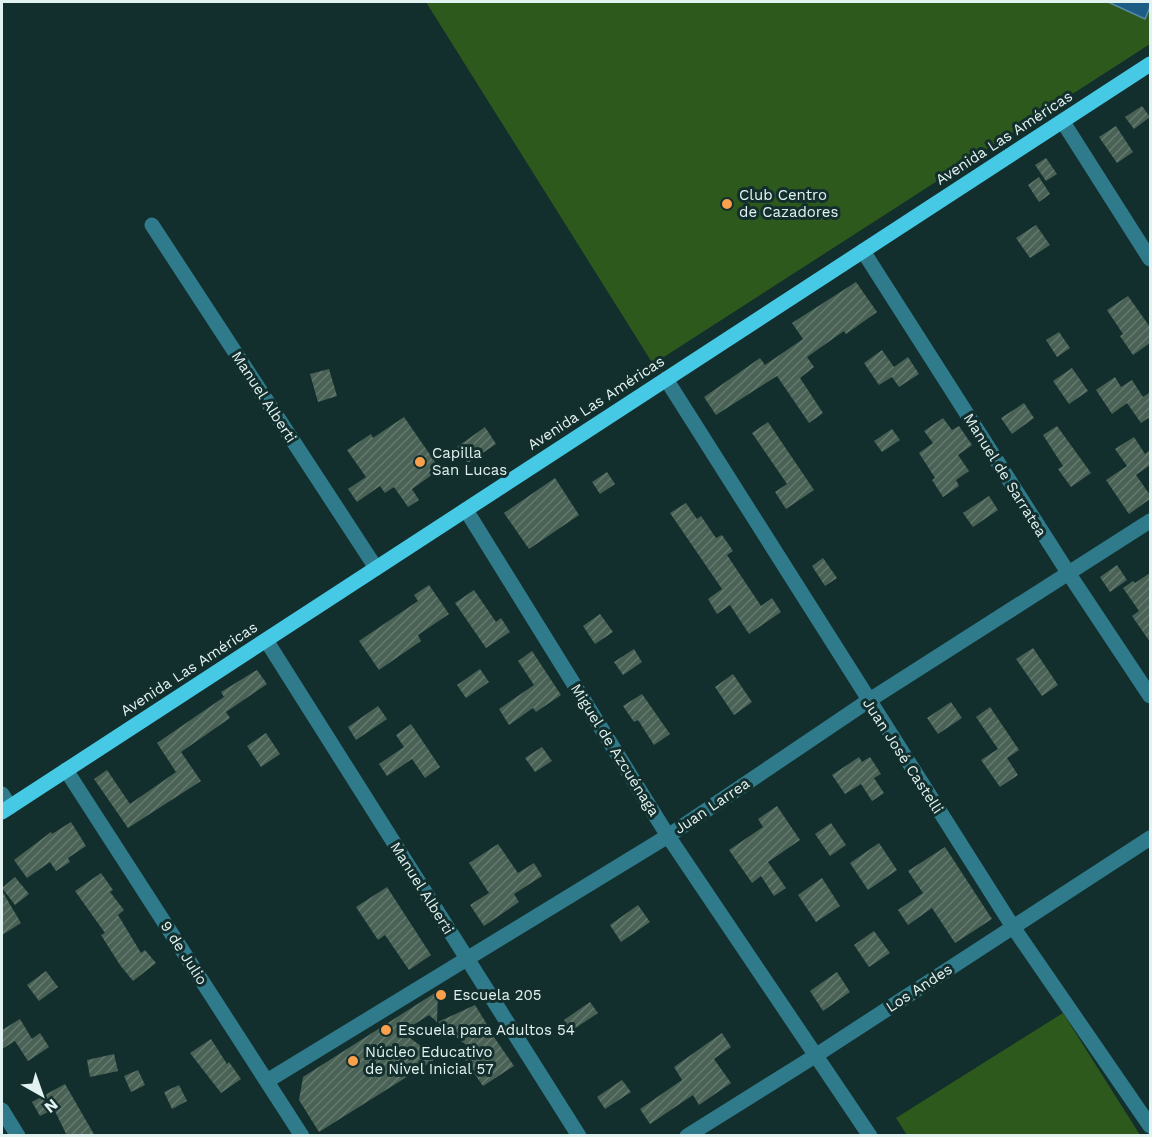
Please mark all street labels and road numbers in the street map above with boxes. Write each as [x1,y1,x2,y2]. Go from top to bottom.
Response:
street label: Avenida Las Américas [932,87,1076,189]
street label: Manuel Alberti [228,348,300,446]
street label: Avenida Las Américas [524,352,668,454]
street label: Manuel de Sarratea [960,410,1051,541]
street label: Avenida Las Américas [117,618,261,720]
street label: Miguel de Azcuénaga [567,680,663,820]
street label: Juan José Castelli [859,695,947,817]
street label: Juan Larrea [671,774,754,838]
street label: Manuel Alberti [386,839,458,937]
street label: 9 de Julio [157,918,211,988]
street label: Los Andes [883,960,956,1016]

